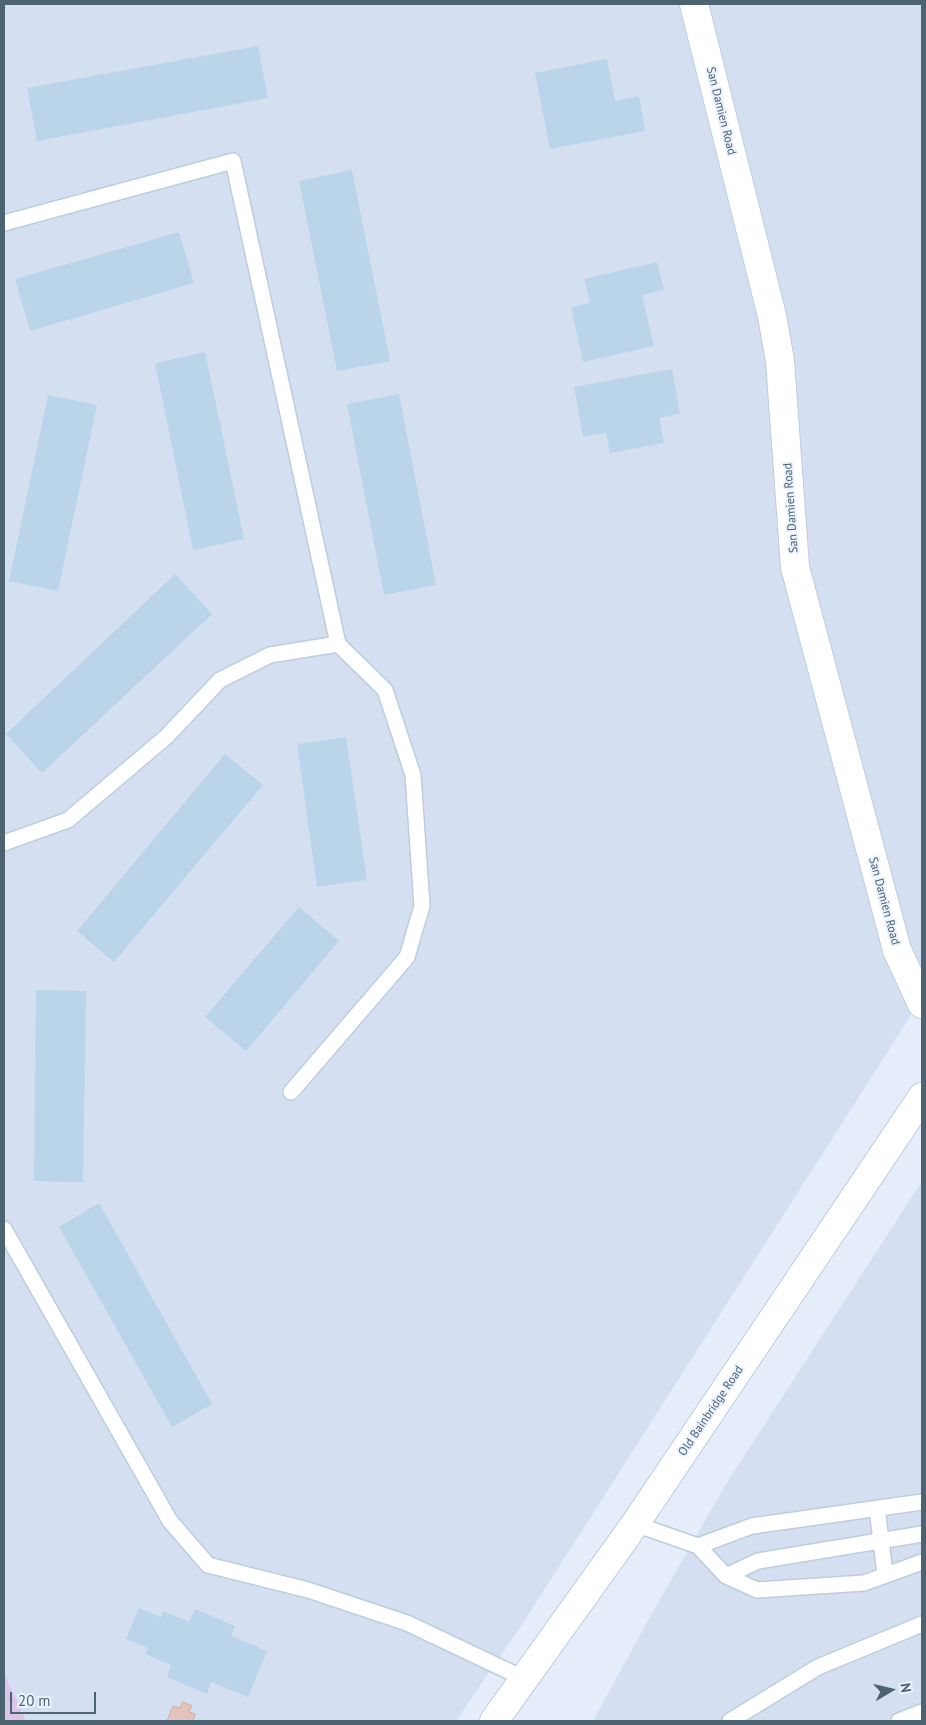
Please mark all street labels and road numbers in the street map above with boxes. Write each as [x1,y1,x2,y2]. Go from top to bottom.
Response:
street label: San Damien Road [703,66,739,156]
street label: San Damien Road [781,463,801,553]
street label: San Damien Road [865,856,903,946]
street label: Old Bainbridge Road [676,1363,746,1459]

